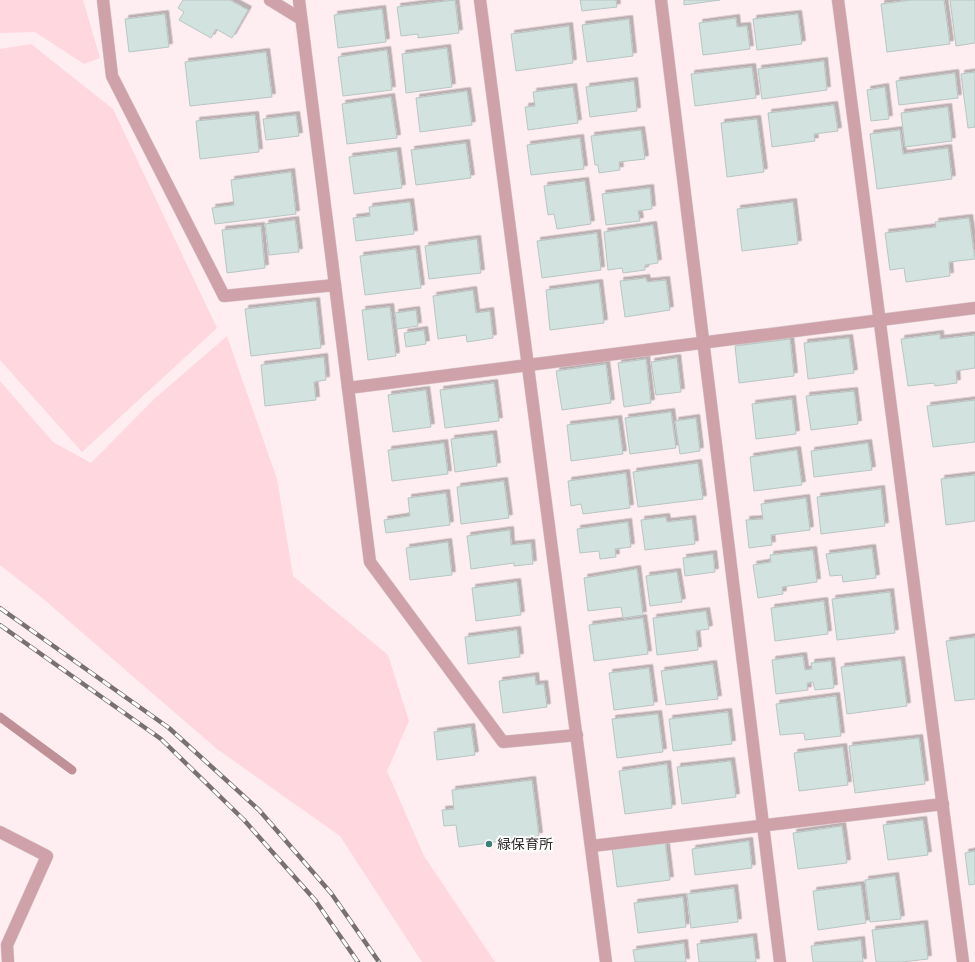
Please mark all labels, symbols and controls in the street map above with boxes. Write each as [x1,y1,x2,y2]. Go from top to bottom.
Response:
place label: 緑保育所 [497,835,553,853]
marker: 緑保育所 [484,839,494,849]

